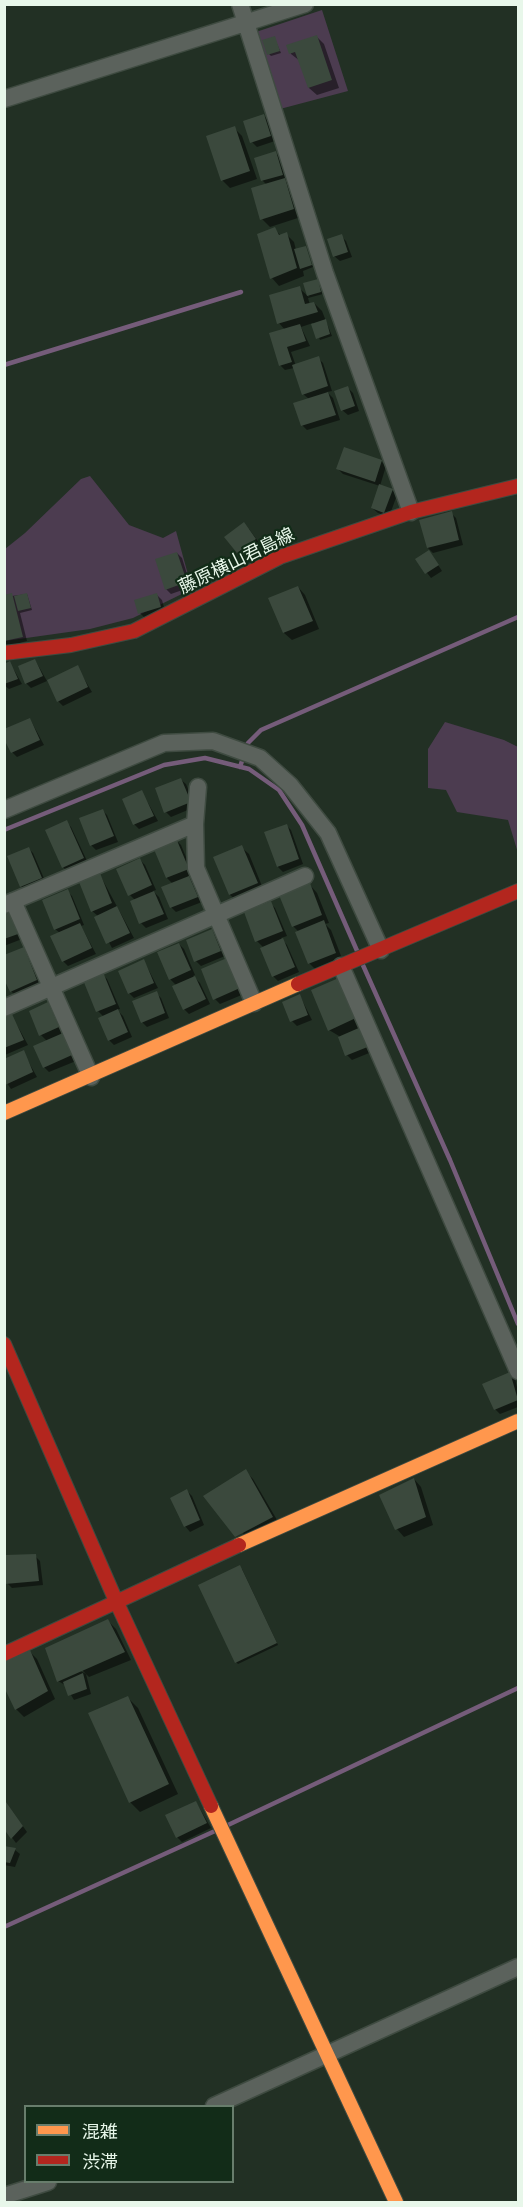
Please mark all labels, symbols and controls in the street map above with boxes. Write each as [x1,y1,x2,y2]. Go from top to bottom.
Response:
street label: 藤原横山君島線 [176,525,298,599]
legend [24,2105,234,2183]
text: 混雑 [82,2121,118,2142]
text: 渋滞 [82,2151,118,2172]

